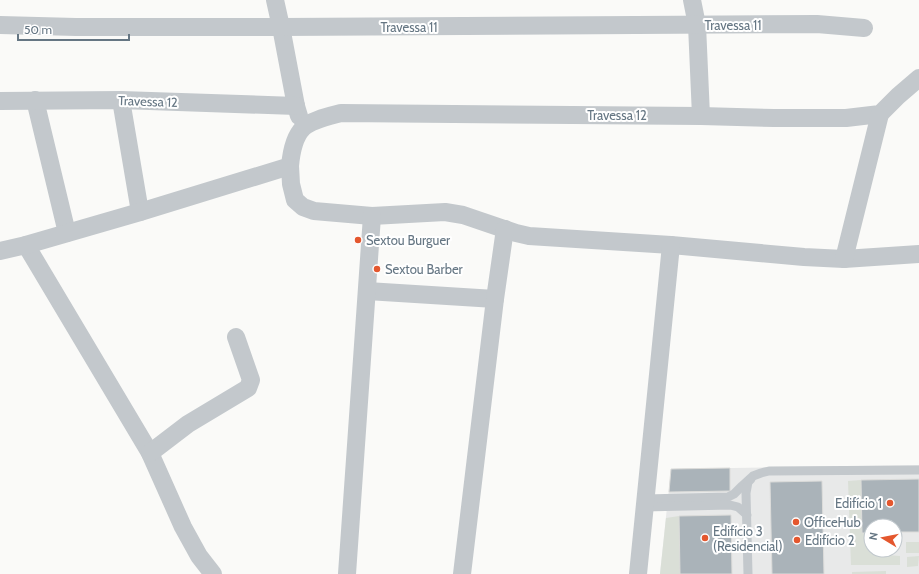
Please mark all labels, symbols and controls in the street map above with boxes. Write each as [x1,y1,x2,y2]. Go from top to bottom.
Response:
scale bar [18,16,129,42]
street label: Travessa 11 [704,17,762,33]
street label: Travessa 11 [380,19,438,35]
text: 50 m [24,22,52,37]
street label: Travessa 12 [118,92,178,110]
street label: Travessa 12 [587,107,647,123]
place label: Sextou Burguer [366,232,451,248]
marker: Sextou Burguer [353,235,363,245]
place label: Sextou Barber [385,261,464,277]
marker: Sextou Barber [372,264,382,274]
place label: Edifício 1 [835,495,882,511]
marker: Edifício 1 [885,498,895,508]
place label: OfficeHub [804,514,861,530]
marker: OfficeHub [791,517,801,527]
north arrow [863,518,903,558]
place label: Edifício 3 (Residencial) [713,523,782,554]
text: N [866,531,881,541]
place label: Edifício 2 [805,532,855,548]
marker: Edifício 3 (Residencial) [700,533,710,543]
marker: Edifício 2 [792,535,802,545]

